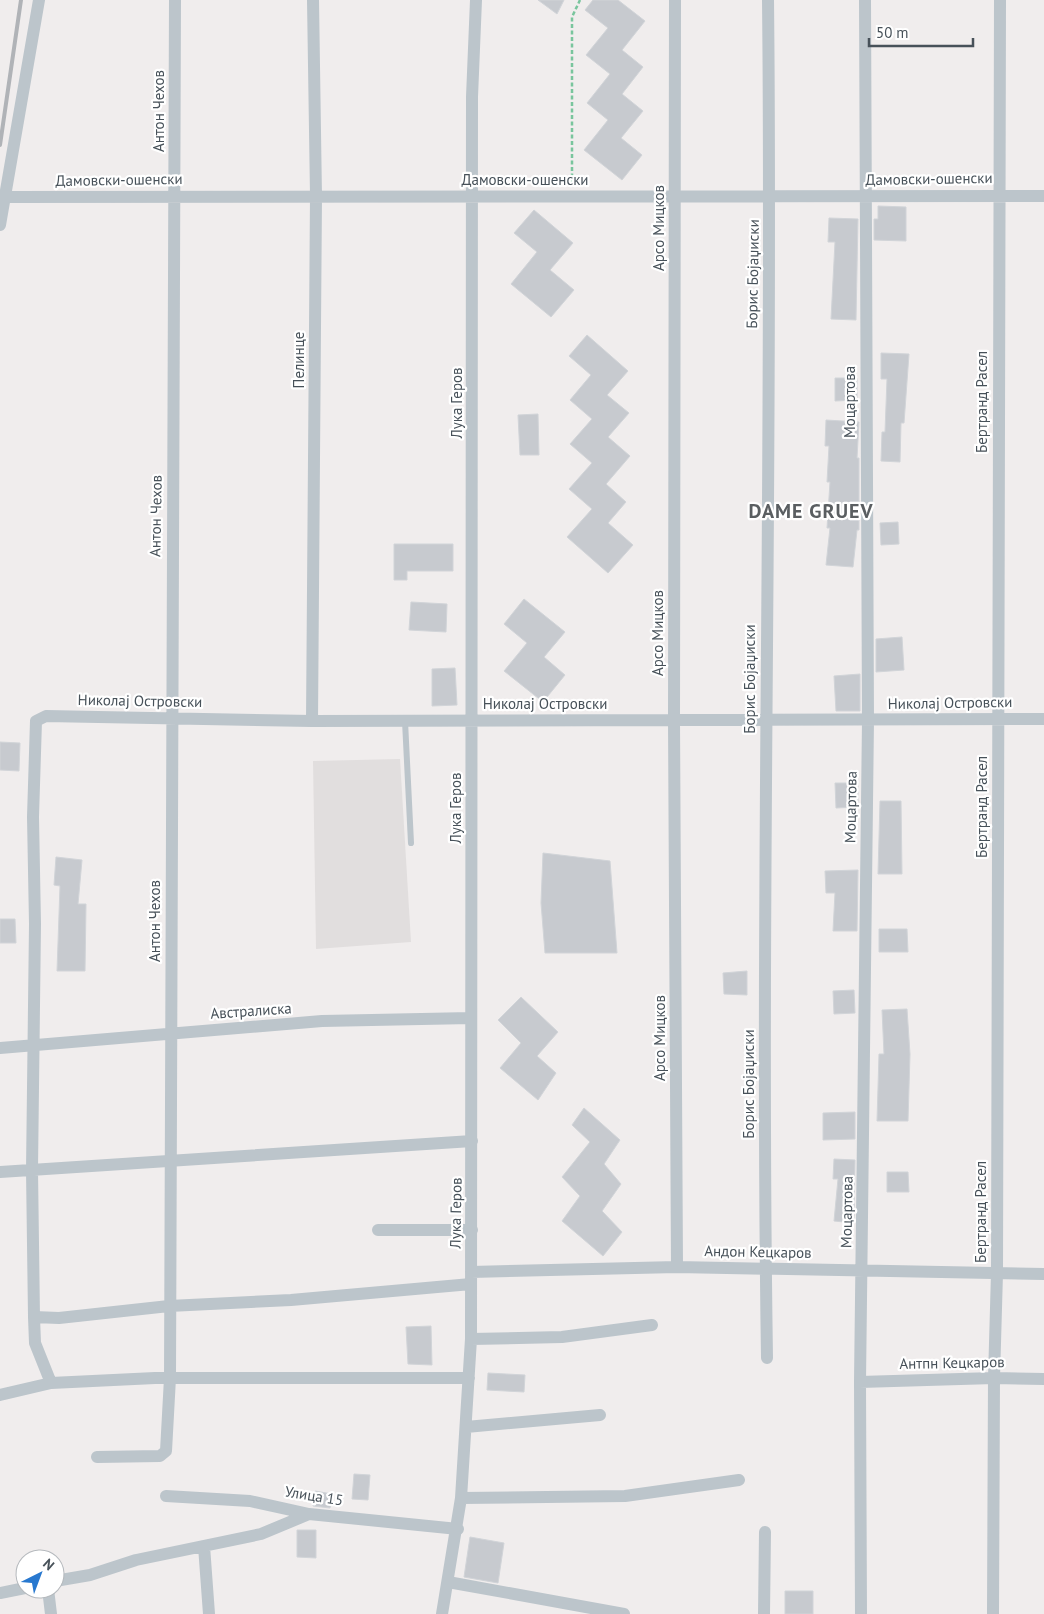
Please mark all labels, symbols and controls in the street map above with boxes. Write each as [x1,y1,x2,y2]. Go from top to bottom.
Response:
scale bar [869,15,973,47]
text: 50 m [876,23,909,42]
street label: Антон Чехов [149,70,168,152]
street label: Дамовски-ошенски [865,168,993,189]
street label: Дамовски-ошенски [55,169,183,190]
street label: Дамовски-ошенски [461,170,589,189]
street label: Арсо Мицков [649,185,668,271]
street label: Борис Бојаџиски [742,219,763,329]
street label: Пелинце [289,332,308,388]
street label: Бертранд Расел [972,351,991,453]
street label: Моцартова [840,366,859,438]
street label: Лука Геров [447,367,466,440]
street label: Антон Чехов [145,475,166,557]
district label: DAME GRUEV [749,498,873,524]
street label: Арсо Мицков [648,590,667,676]
street label: Борис Бојаџиски [740,624,759,734]
street label: Николај Островски [77,690,203,711]
street label: Николај Островски [887,692,1013,713]
street label: Николај Островски [483,694,607,713]
street label: Бертранд Расел [972,756,991,858]
street label: Моцартова [840,771,861,843]
street label: Лука Геров [446,772,465,845]
street label: Антон Чехов [145,880,164,962]
street label: Арсо Мицков [650,995,669,1081]
street label: Австралиска [210,998,292,1023]
street label: Борис Бојаџиски [739,1029,758,1139]
street label: Бертранд Расел [971,1161,990,1263]
street label: Моцартова [836,1176,857,1248]
street label: Лука Геров [445,1177,466,1250]
street label: Андон Кецкаров [704,1241,812,1262]
street label: Антпн Кецкаров [899,1352,1005,1373]
street label: Улица 15 [284,1482,345,1509]
north arrow [15,1549,65,1599]
text: N [39,1555,58,1574]

